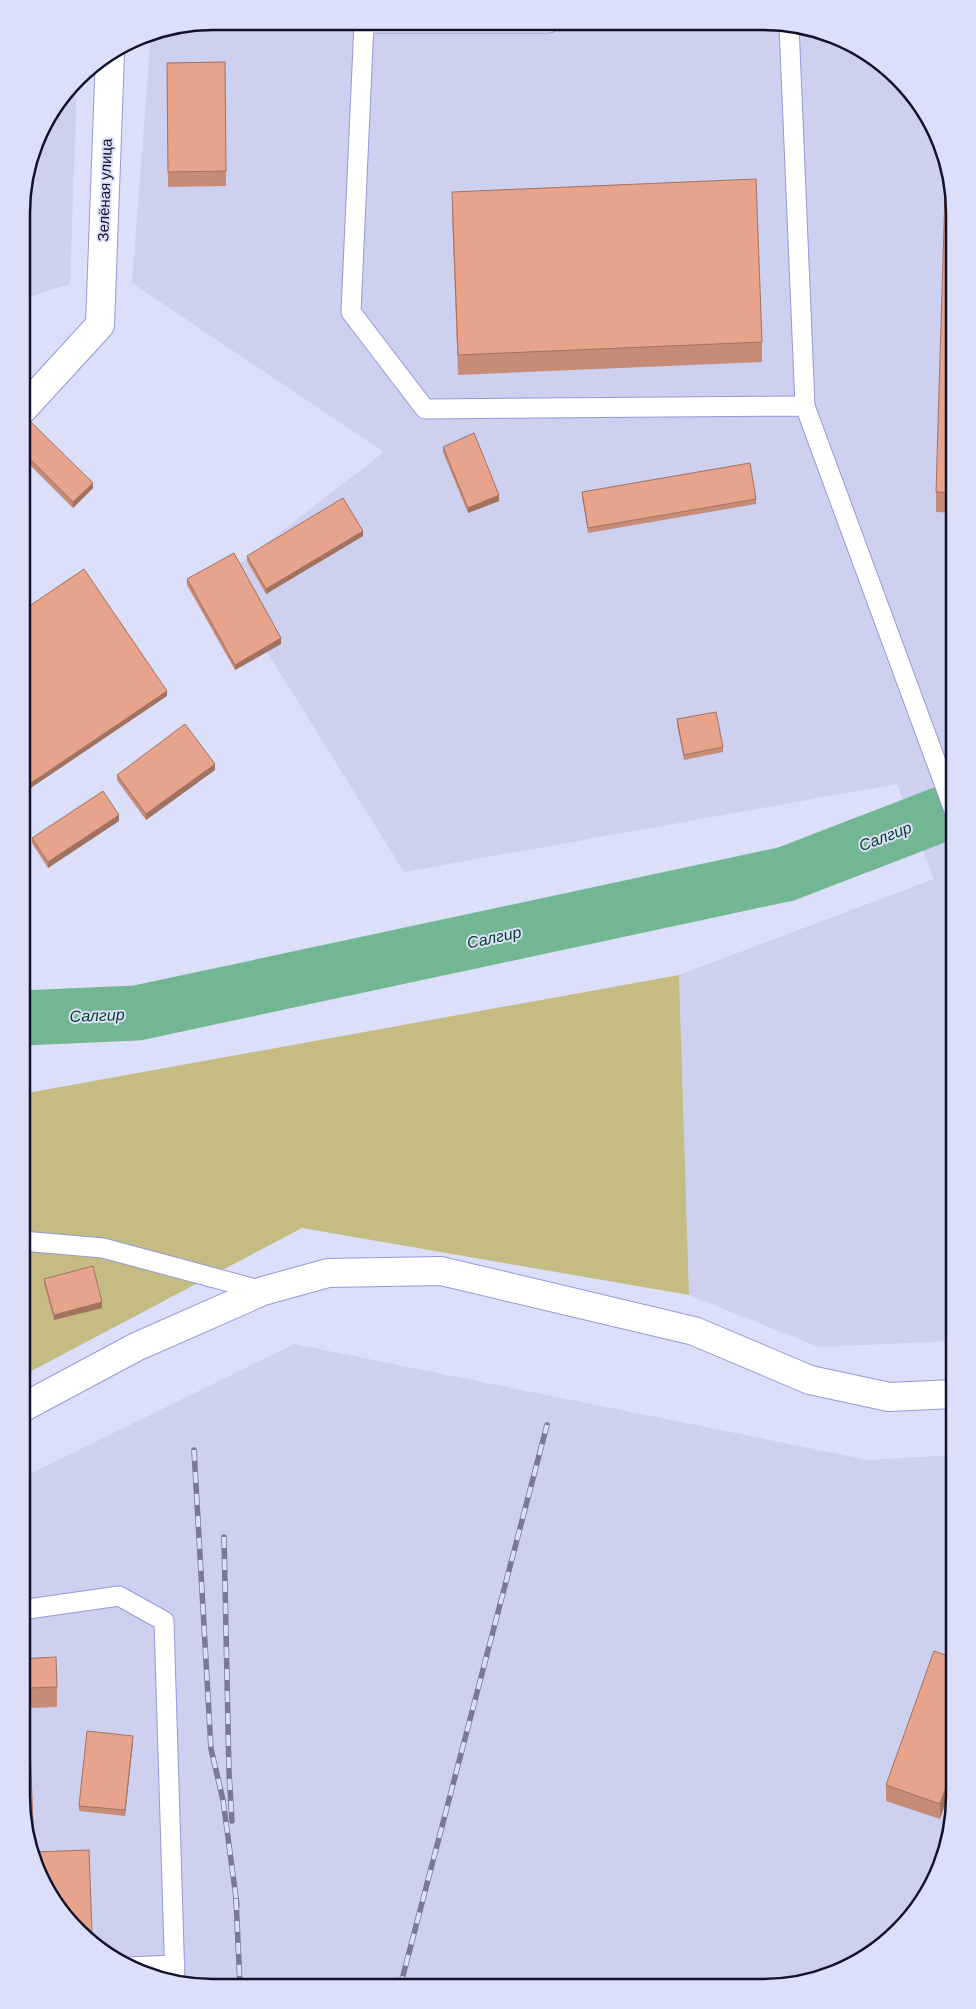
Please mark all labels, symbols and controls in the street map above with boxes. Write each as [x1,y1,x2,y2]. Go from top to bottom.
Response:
street label: Зелёная улица [93,138,115,242]
water label: Салгир [856,817,914,854]
water label: Салгир [465,921,523,952]
water label: Салгир [69,1004,125,1025]

